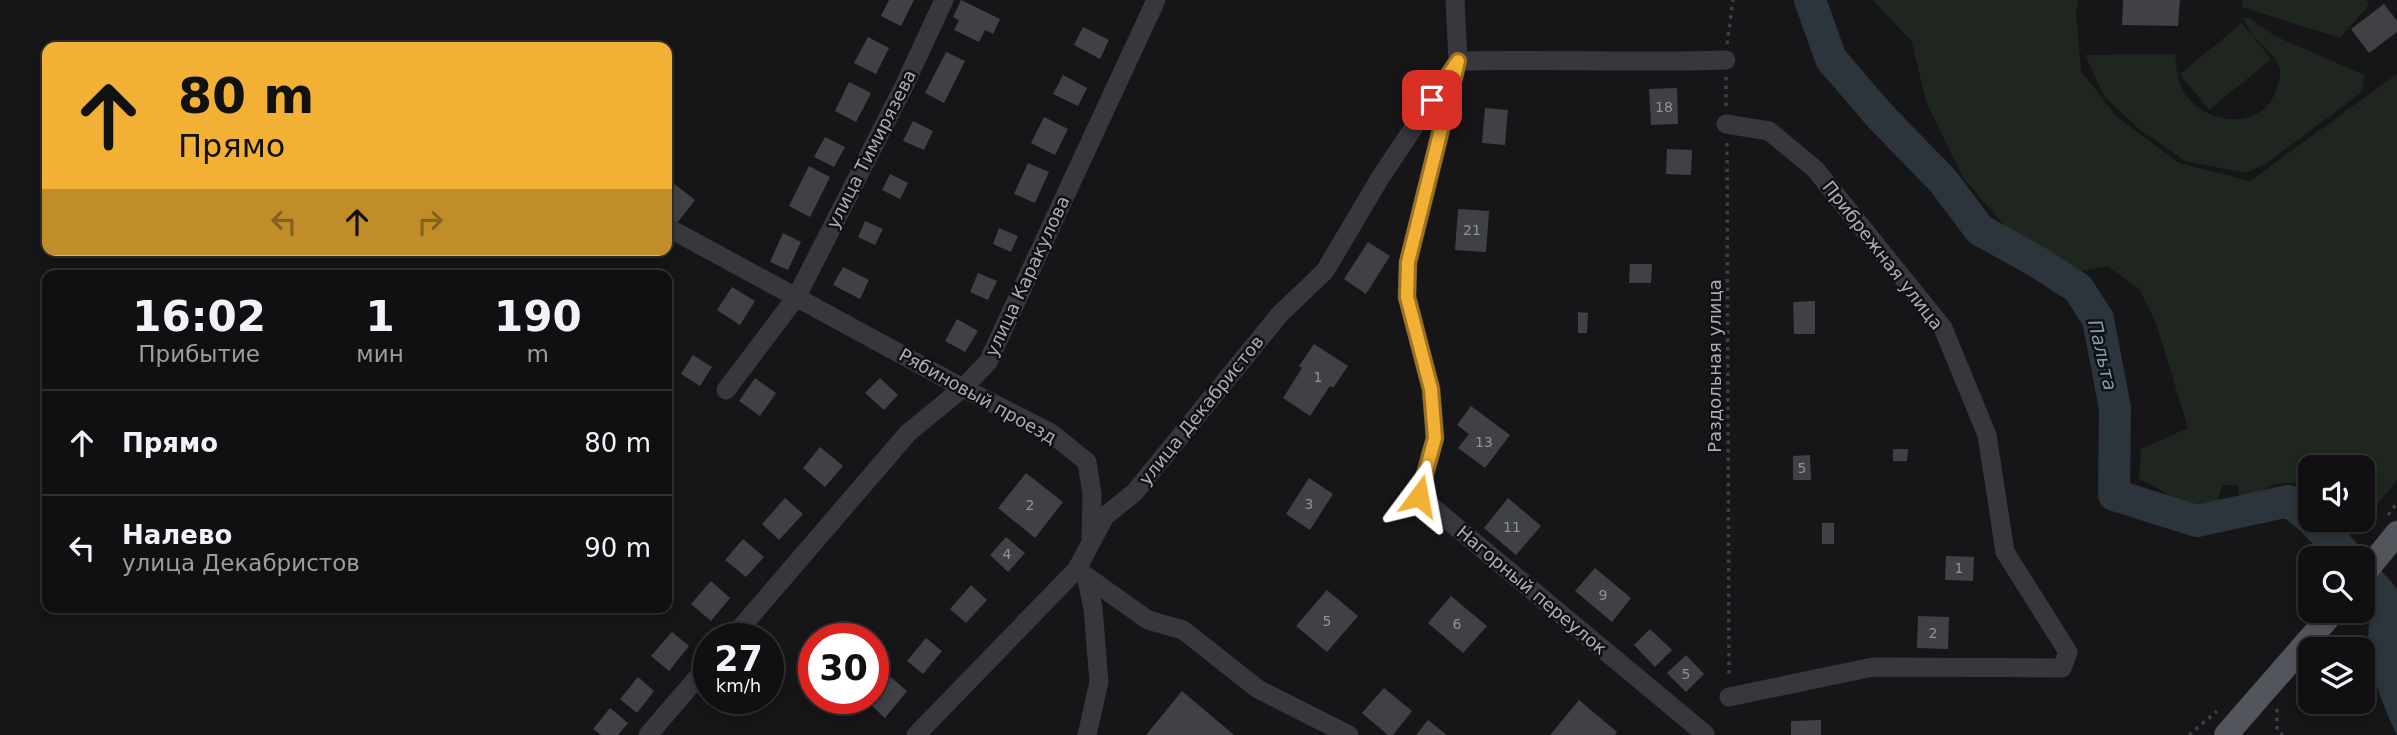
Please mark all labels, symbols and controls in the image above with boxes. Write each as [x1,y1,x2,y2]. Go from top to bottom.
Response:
street label: улица Тимирязева [822,66,920,232]
text: 80 m [178,68,314,125]
icon: ahead [63,70,154,161]
pin [1402,70,1462,130]
icon: arrive [1413,81,1451,119]
house number: 18 [1655,99,1673,115]
text: Прямо [178,127,285,165]
street label: Прибрежная улица [1818,176,1948,334]
street label: улица Каракулова [981,192,1073,360]
icon: left [265,203,303,241]
icon: ahead [338,203,376,241]
icon: right [411,203,449,241]
house number: 21 [1463,222,1481,238]
street label: Раздольная улица [1704,279,1725,453]
text: 16:02 [132,292,266,341]
text: 1 [365,292,395,341]
text: 190 [494,292,582,341]
water label: Пальта [2084,317,2122,393]
street label: улица Декабристов [1134,331,1268,489]
text: Прибытие [138,341,260,367]
text: мин [356,341,404,367]
text: m [527,341,549,367]
street label: Рябиновый проезд [896,344,1060,448]
house number: 1 [1314,369,1322,385]
icon: ahead [63,424,101,462]
text: Прямо [122,428,218,458]
text: 80 m [584,428,651,458]
house number: 13 [1475,434,1493,450]
map controls [2298,455,2375,714]
button: sound [2298,455,2375,532]
position arrow [1382,459,1456,533]
house number: 5 [1798,460,1806,476]
house number: 3 [1305,496,1313,512]
house number: 2 [1026,497,1034,513]
house number: 11 [1503,519,1521,535]
text: Налево [122,520,232,550]
street label: Нагорный переулок [1453,521,1611,659]
icon: left [63,529,101,567]
text: 90 m [584,533,651,563]
house number: 4 [1003,546,1012,562]
button: search [2298,546,2375,623]
text: улица Декабристов [122,550,360,576]
house number: 1 [1955,560,1963,576]
house number: 9 [1599,587,1607,603]
house number: 5 [1323,613,1331,629]
house number: 6 [1453,616,1462,632]
speed limit sign: 30 [798,623,889,714]
house number: 2 [1929,625,1937,641]
button: layers [2298,637,2375,714]
text: 27 [714,639,763,679]
house number: 5 [1682,666,1690,682]
text: km/h [716,675,761,696]

